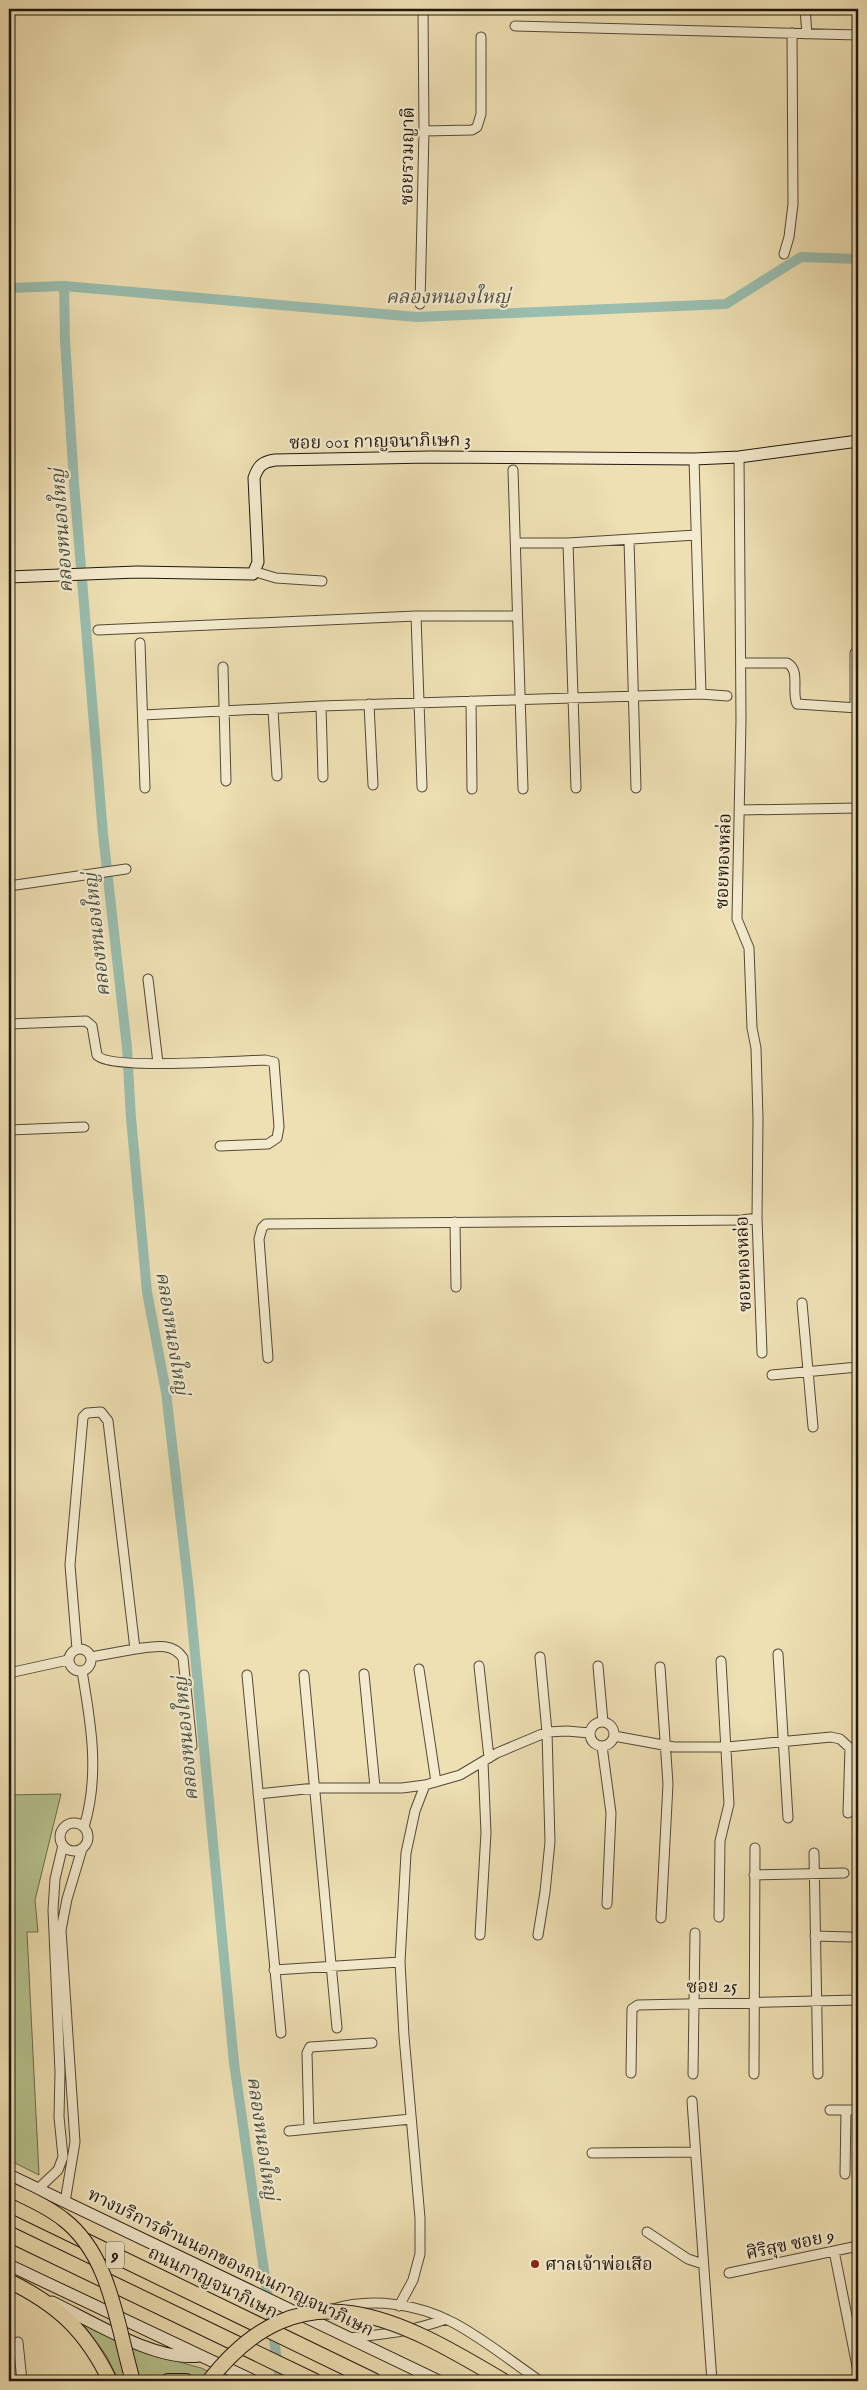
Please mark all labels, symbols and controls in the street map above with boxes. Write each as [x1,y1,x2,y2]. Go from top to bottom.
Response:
street label: ซอยรวมญาติ [396,107,421,205]
water label: คลองหนองใหญ่ [386,283,513,310]
street label: ซอย 001 กาญจนาภิเษก 3 [289,429,471,456]
water label: คลองหนองใหญ่ [43,465,79,594]
street label: ซอยทองหล่อ [711,813,738,909]
water label: คลองหนองใหญ่ [76,869,116,998]
street label: ซอยทองหล่อ [731,1216,758,1312]
water label: คลองหนองใหญ่ [149,1270,196,1400]
water label: คลองหนองใหญ่ [166,1673,204,1802]
street label: ซอย 25 [686,1976,738,1999]
water label: คลองหนองใหญ่ [240,2075,285,2204]
street label: ทางบริการด้านนอกของถนนกาญจนาภิเษก [84,2183,378,2341]
street label: ศิริสุข ซอย 9 [744,2225,837,2266]
street label: ถนนกาญจนาภิเษก [145,2241,281,2323]
road number: 9 [106,2242,124,2268]
place label: ศาลเจ้าพ่อเสือ [545,2254,653,2277]
marker: ศาลเจ้าพ่อเสือ [529,2258,541,2270]

